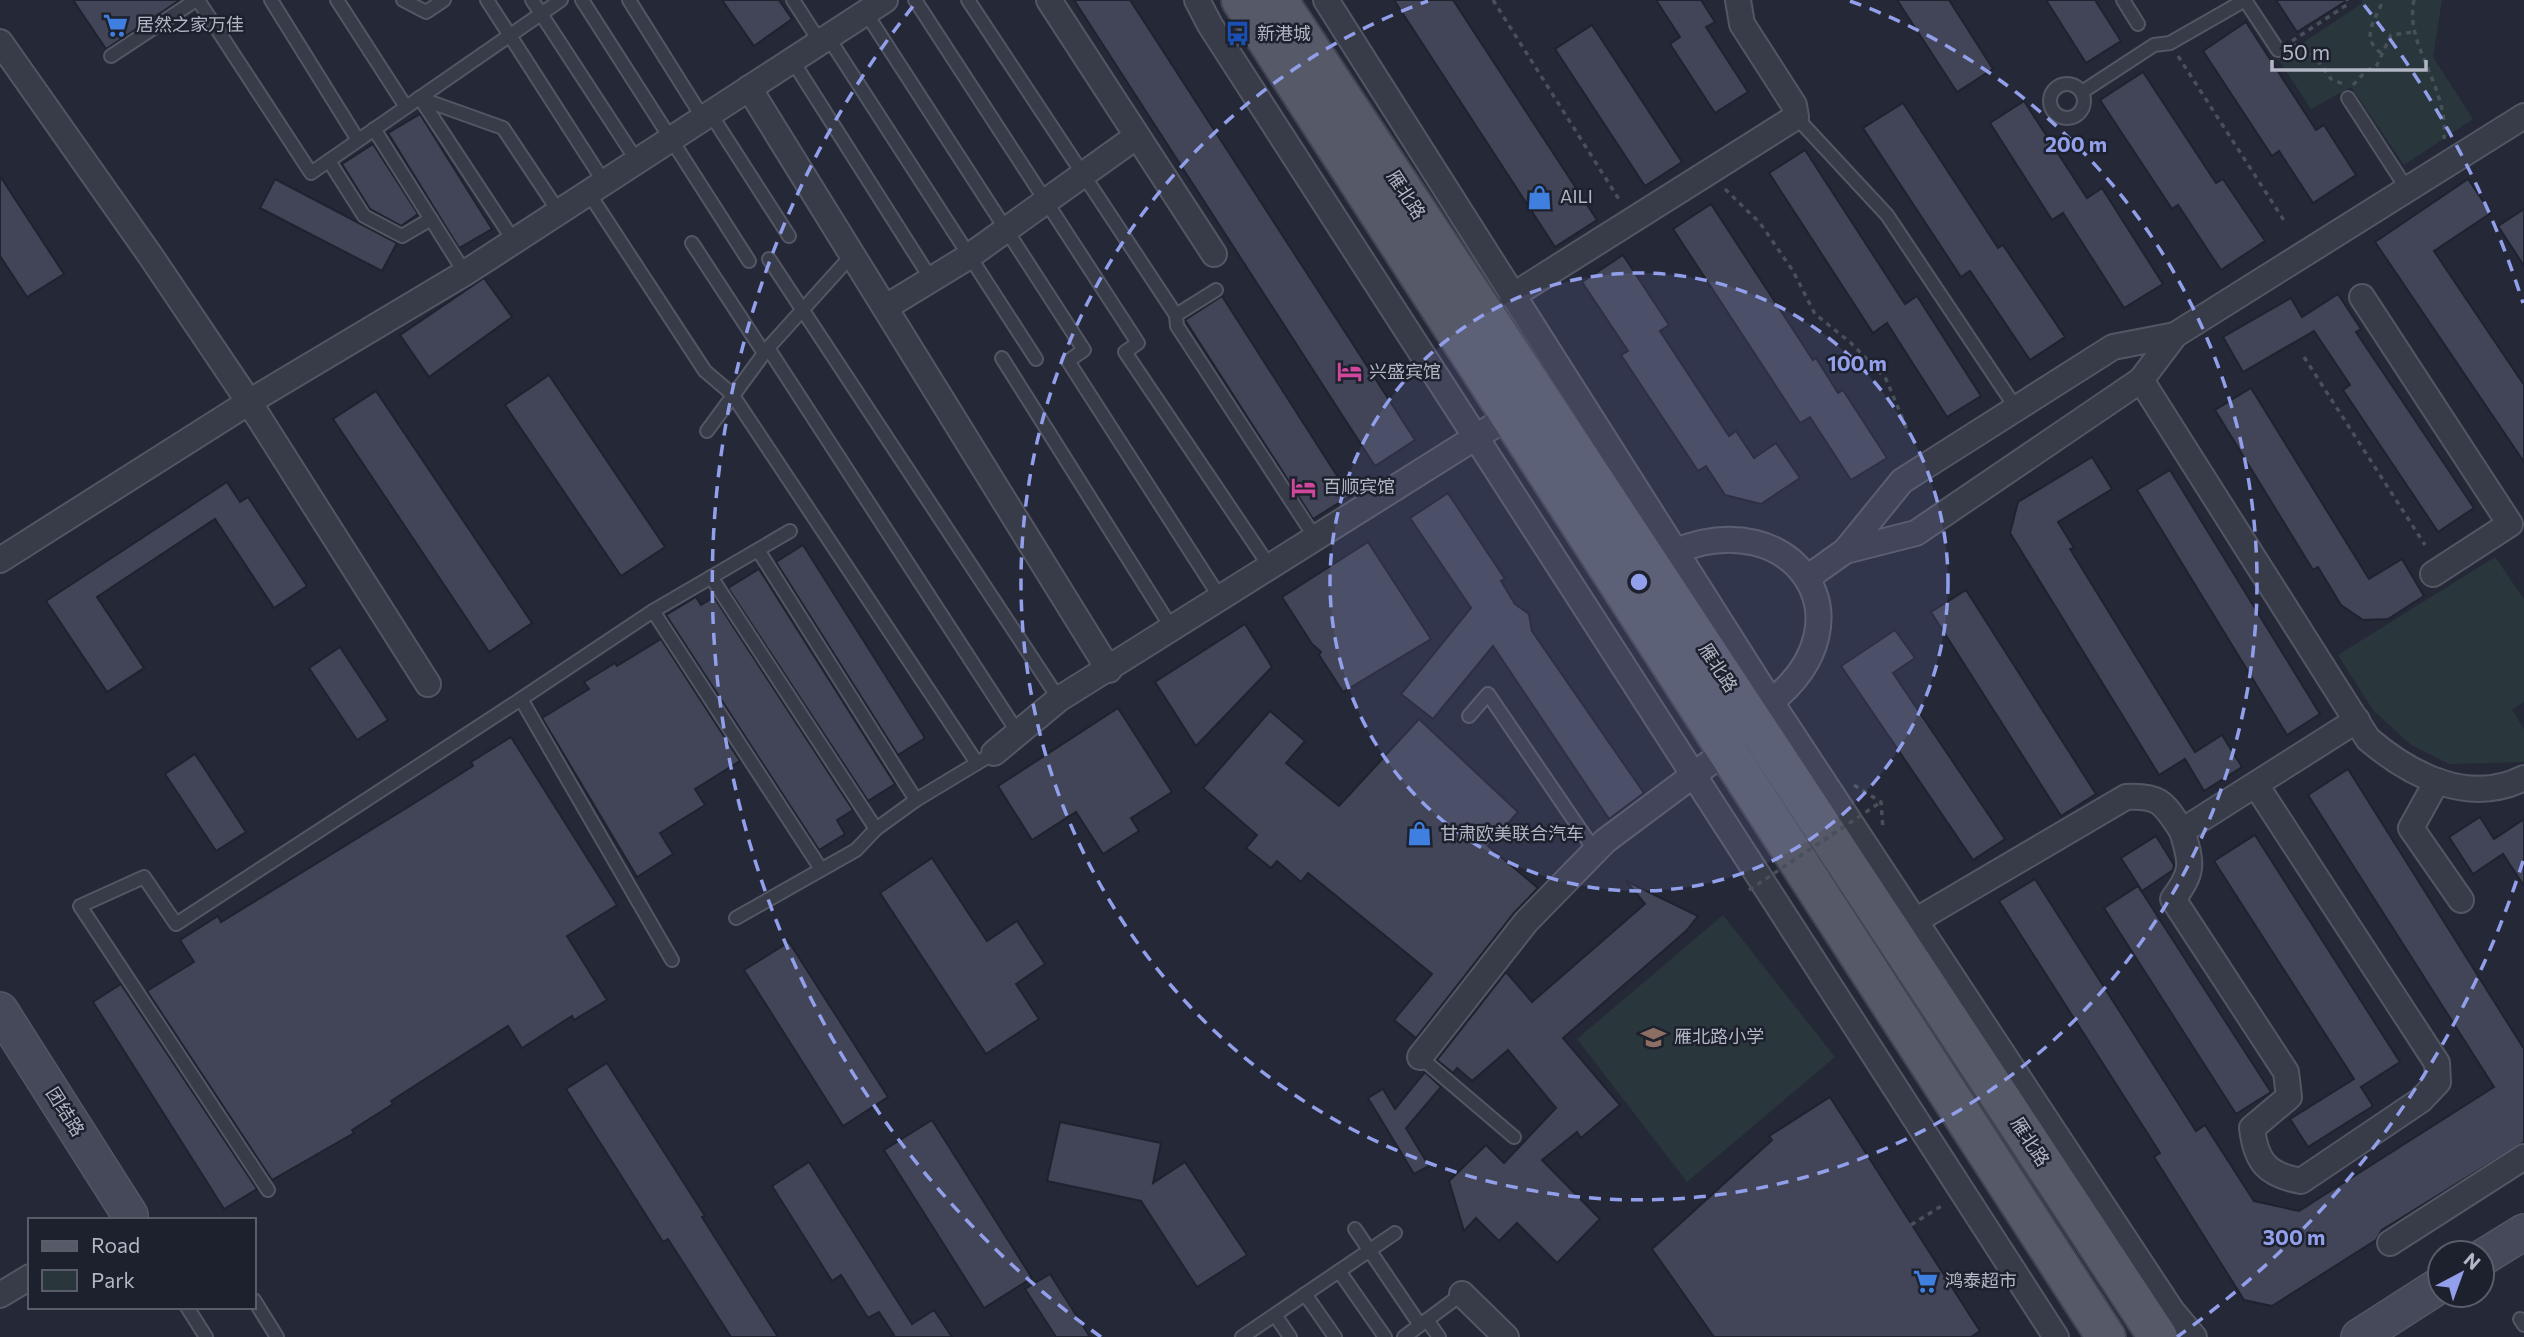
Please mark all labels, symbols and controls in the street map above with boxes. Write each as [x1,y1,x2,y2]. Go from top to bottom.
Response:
supermarket icon: 居然之家万佳 [102,11,130,39]
place label: 居然之家万佳 [136,13,244,35]
bus stop icon: 新港城 [1223,20,1251,48]
place label: 新港城 [1257,22,1311,44]
scale bar [2272,28,2426,72]
text: 50 m [2282,39,2330,64]
text: 200 m [2045,131,2107,156]
street label: 雁北路 [1383,166,1431,223]
shop icon: AILI [1526,183,1554,211]
place label: AILI [1560,185,1593,207]
text: 100 m [1827,350,1887,375]
hotel icon: 兴盛宾馆 [1335,358,1363,386]
place label: 兴盛宾馆 [1369,360,1441,382]
hotel icon: 百顺宾馆 [1289,473,1317,501]
place label: 百顺宾馆 [1323,475,1395,497]
centre of rings [1627,570,1651,594]
street label: 雁北路 [1695,639,1743,696]
shop icon: 甘肃欧美联合汽车 [1406,820,1434,848]
place label: 甘肃欧美联合汽车 [1440,822,1584,844]
school or university icon: 雁北路小学 [1640,1023,1668,1051]
place label: 雁北路小学 [1674,1025,1764,1047]
street label: 团结路 [42,1083,89,1140]
street label: 雁北路 [2007,1113,2055,1170]
legend [28,1218,256,1309]
text: 300 m [2263,1224,2325,1249]
text: Road [91,1232,140,1257]
north arrow [2426,1239,2496,1309]
text: N [2460,1247,2485,1274]
text: Park [91,1267,135,1292]
supermarket icon: 鸿泰超市 [1911,1267,1939,1295]
place label: 鸿泰超市 [1945,1269,2017,1291]

